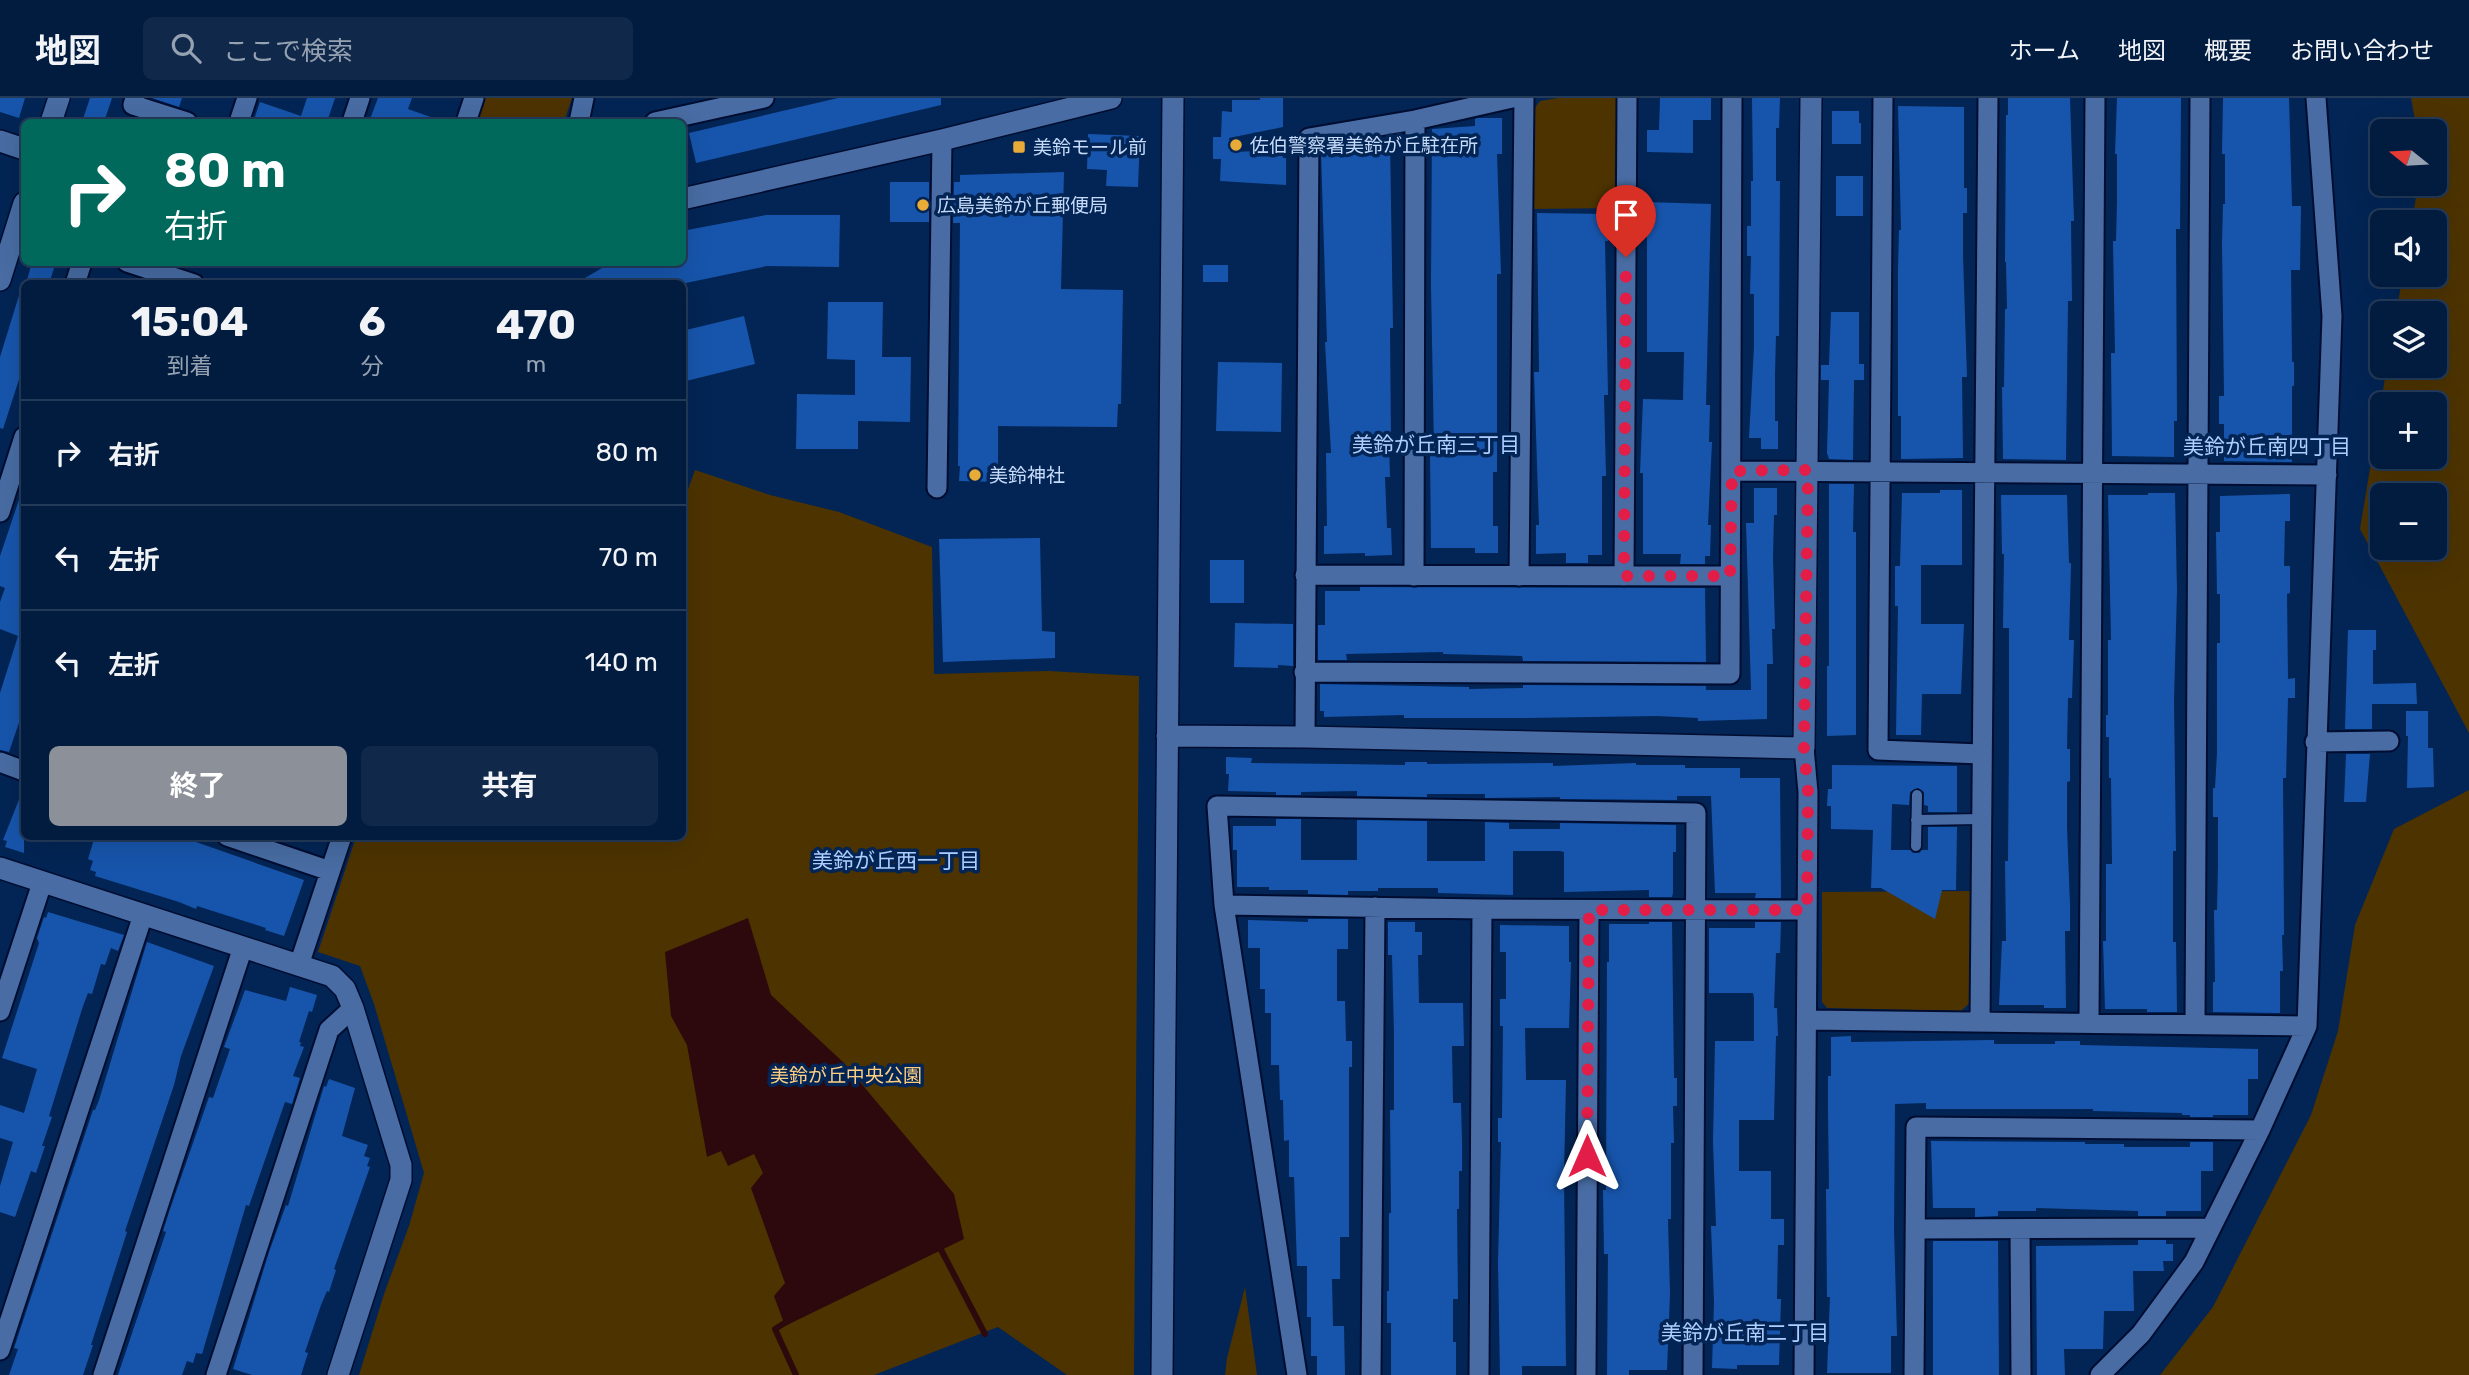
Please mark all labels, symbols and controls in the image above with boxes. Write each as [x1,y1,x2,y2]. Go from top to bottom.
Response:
search box [143,17,633,80]
icon: search [167,29,205,67]
text: 地図 [35,31,101,70]
text: ここで検索 [223,36,353,67]
text: ホーム [2009,37,2080,65]
text: 地図 [2118,37,2166,65]
text: 概要 [2204,37,2252,65]
text: お問い合わせ [2290,37,2434,65]
north arrow [2370,119,2446,196]
map controls [2370,119,2447,560]
place label: 佐伯警察署美鈴が丘駐在所 [1250,134,1478,157]
place label: 美鈴モール前 [1033,136,1147,159]
marker: 佐伯警察署美鈴が丘駐在所 [1228,137,1244,153]
marker: 美鈴モール前 [1011,139,1027,155]
text: 80 m [164,141,286,199]
icon: right [49,147,140,238]
pin [1596,185,1656,257]
place label: 広島美鈴が丘郵便局 [937,194,1108,217]
icon: arrive [1607,196,1645,234]
marker: 広島美鈴が丘郵便局 [915,197,931,213]
text: 右折 [164,207,228,245]
button: sound [2370,210,2447,287]
text: 15:04 [131,297,248,347]
text: 6 [358,297,386,347]
text: 470 [496,300,576,350]
button: layers [2370,301,2447,378]
text: m [526,350,546,378]
text: 到着 [167,352,213,380]
text: 分 [361,352,384,380]
button: + [2370,392,2447,469]
district label: 美鈴が丘南三丁目 [1352,432,1520,457]
icon: right [49,434,87,472]
district label: 美鈴が丘南四丁目 [2183,434,2351,459]
text: 80 m [595,437,658,468]
text: 右折 [108,440,160,471]
place label: 美鈴神社 [989,464,1065,487]
marker: 美鈴神社 [967,467,983,483]
button: − [2370,483,2447,560]
icon: left [49,539,87,577]
text: 70 m [599,542,658,573]
text: 左折 [108,545,160,576]
icon: left [49,644,87,682]
text: 140 m [585,647,658,678]
text: 左折 [108,650,160,681]
button: 終了 [49,746,347,826]
button: 共有 [361,746,658,826]
district label: 美鈴が丘西一丁目 [812,848,980,873]
park label: 美鈴が丘中央公園 [770,1064,922,1087]
position arrow [1550,1119,1624,1193]
district label: 美鈴が丘南二丁目 [1661,1320,1829,1345]

